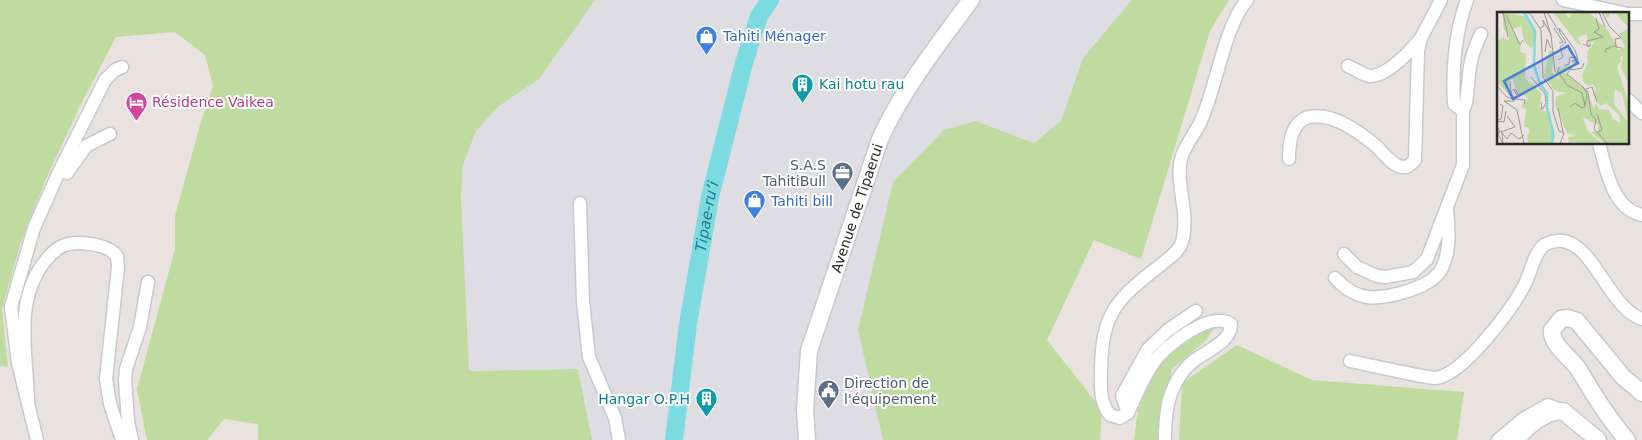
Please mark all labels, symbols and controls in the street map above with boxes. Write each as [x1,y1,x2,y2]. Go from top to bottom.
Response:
inset map [1497,12,1630,145]
shop icon: Tahiti Ménager [695,24,719,55]
place label: Tahiti Ménager [722,28,826,44]
building icon: Kai hotu rau [791,72,815,103]
place label: Kai hotu rau [819,76,904,92]
hotel icon: Résidence Vaikea [124,90,148,121]
place label: Résidence Vaikea [152,94,274,110]
street label: Avenue de Tipaerui [828,141,886,275]
place label: S.A.S TahitiBull [762,157,826,189]
office icon: S.A.S TahitiBull [830,161,854,192]
water label: Tipae-ru’i [692,179,723,253]
shop icon: Tahiti bill [743,189,767,220]
place label: Tahiti bill [770,193,833,209]
place label: Direction de l'équipement [844,375,937,407]
public building icon: Direction de l'équipement [816,379,840,410]
building icon: Hangar O.P.H [694,387,718,418]
place label: Hangar O.P.H [598,391,690,407]

